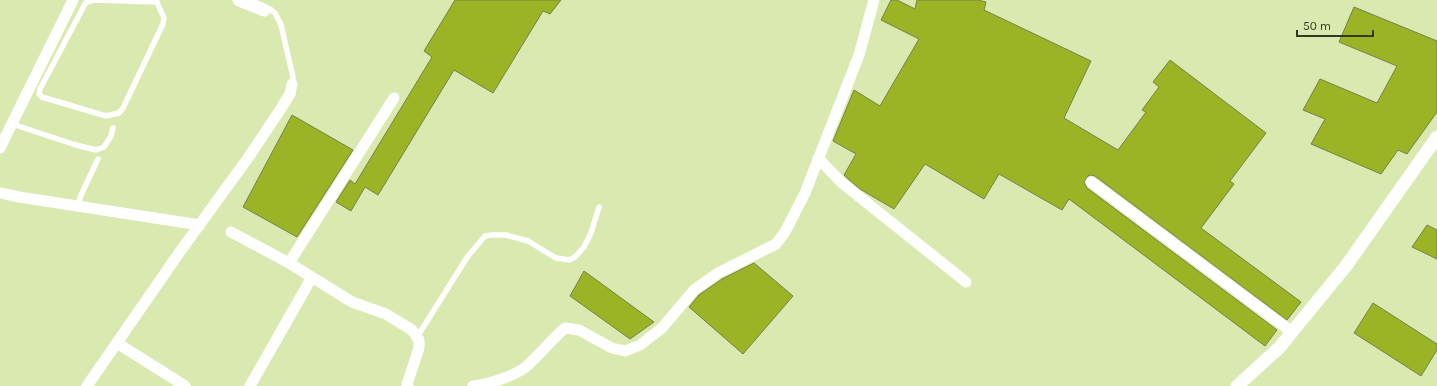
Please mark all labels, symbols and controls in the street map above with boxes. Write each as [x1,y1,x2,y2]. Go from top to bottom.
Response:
scale bar [1297,12,1373,38]
text: 50 m [1303,19,1331,33]

